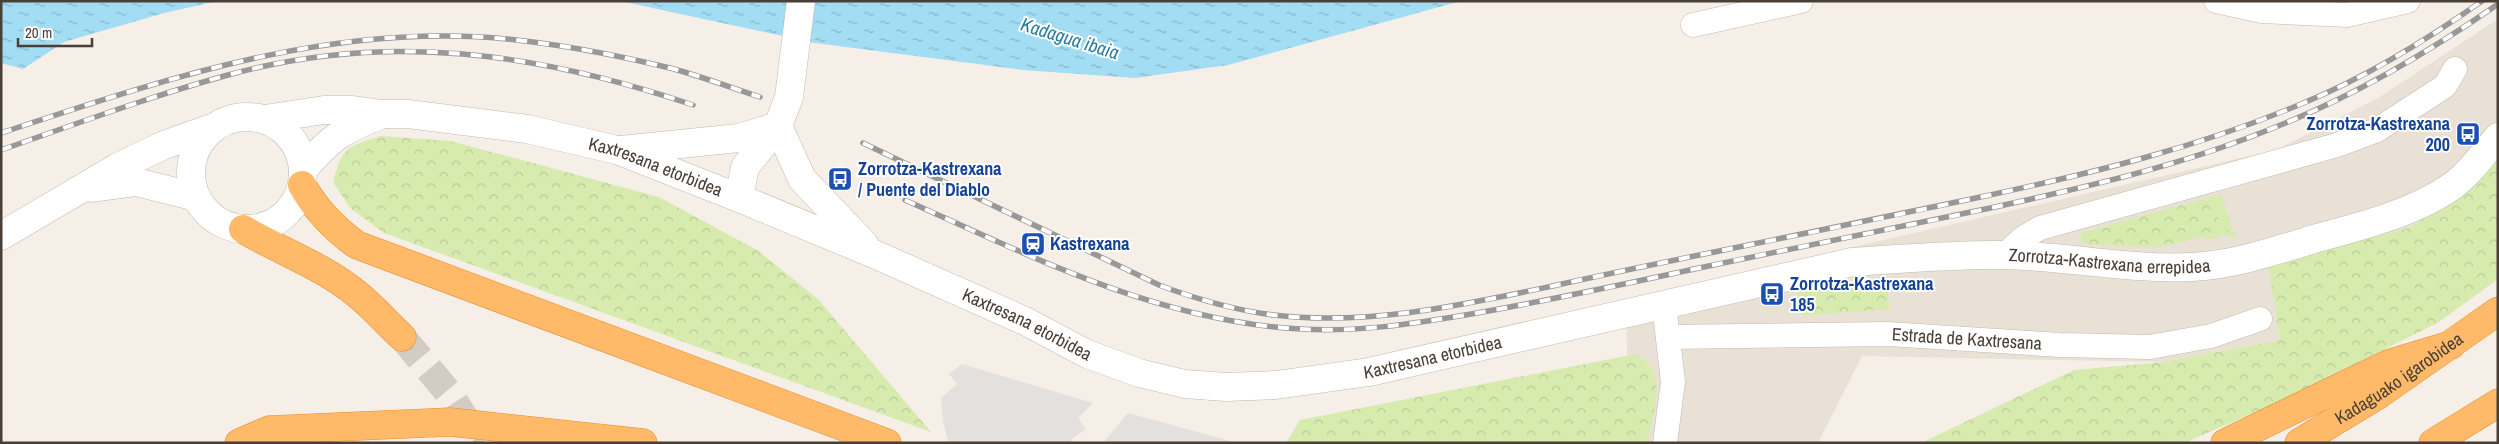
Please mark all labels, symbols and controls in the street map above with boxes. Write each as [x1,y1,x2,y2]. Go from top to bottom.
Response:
water label: Kadagua ibaia [1018,11,1123,65]
scale bar [18,15,91,47]
text: 20 m [25,22,52,43]
place label: Zorrotza-Kastrexana 200 [2306,111,2451,157]
bus stop icon: Zorrotza-Kastrexana 200 [2455,121,2481,147]
street label: Kaxtresana etorbidea [586,131,726,202]
place label: Zorrotza-Kastrexana / Puente del Diablo [858,156,1002,202]
bus stop icon: Zorrotza-Kastrexana / Puente del Diablo [827,166,853,192]
station icon: Kastrexana [1020,231,1046,257]
place label: Kastrexana [1050,231,1130,256]
street label: Zorrotza-Kastrexana errepidea [2008,242,2211,279]
place label: Zorrotza-Kastrexana 185 [1790,271,1934,317]
bus stop icon: Zorrotza-Kastrexana 185 [1759,281,1785,307]
street label: Kaxtresana etorbidea [958,282,1096,366]
street label: Estrada de Kaxtresana [1891,321,2043,356]
street label: Kadaguako igarobidea [2330,326,2468,430]
street label: Kaxtresana etorbidea [1362,329,1504,385]

